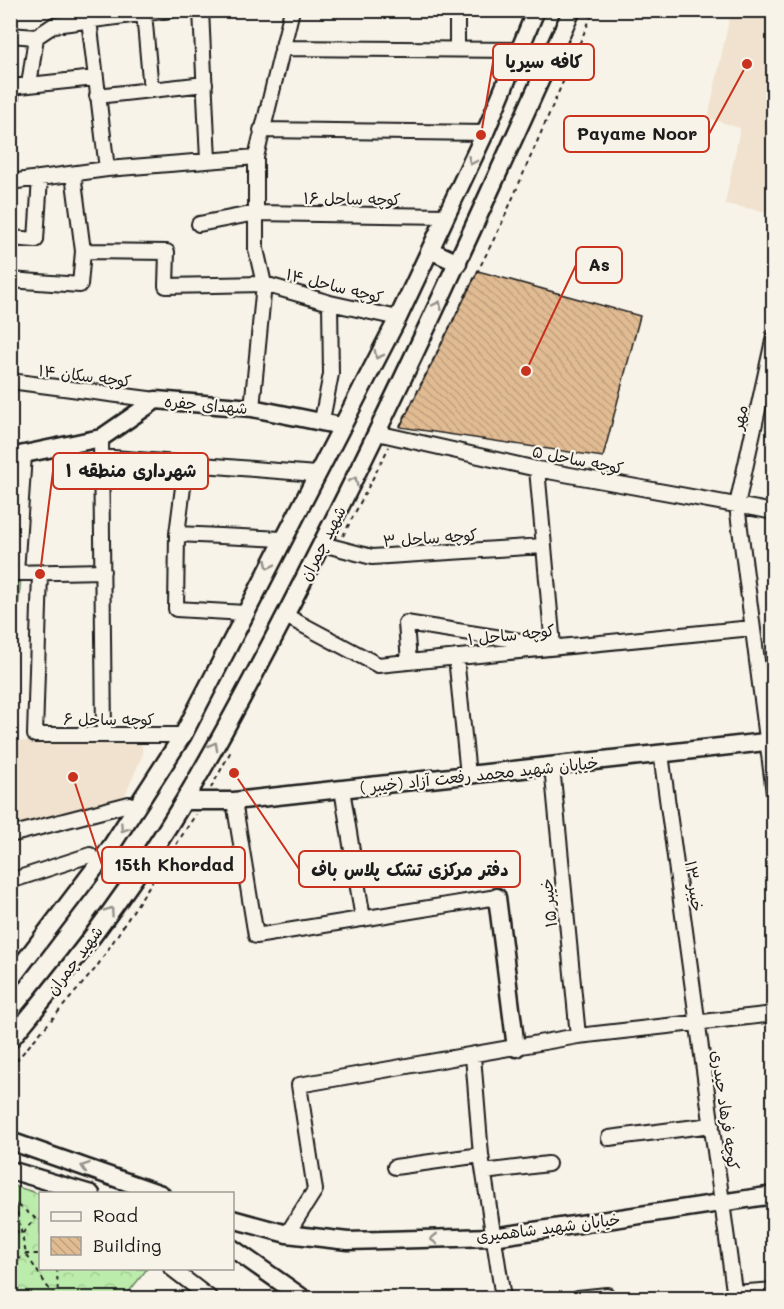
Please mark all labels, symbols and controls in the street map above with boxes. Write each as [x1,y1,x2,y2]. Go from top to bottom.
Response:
callout: کافه سیریا [493,44,594,80]
text: کافه سیریا [506,49,582,73]
callout: Payame Noor [564,116,709,152]
text: Payame Noor [577,121,697,145]
one-way arrow [467,154,479,165]
street label: کوچه ساحل ۱۶ [303,187,401,210]
callout: As [576,247,622,283]
text: As [588,252,610,276]
street label: کوچه ساحل ۱۴ [284,263,386,308]
one-way arrow [431,300,443,311]
one-way arrow [374,349,385,359]
street label: کوچه سکان ۱۴ [37,359,133,392]
street label: شهدای جفره [163,390,249,418]
street label: مهر [726,403,752,433]
street label: کوچه ساحل ۵ [530,440,626,479]
callout: شهرداری منطقه ١ [53,453,208,489]
text: شهرداری منطقه ١ [66,458,196,482]
one-way arrow [346,476,358,487]
street label: شهید چمران [294,502,351,584]
street label: کوچه ساحل ۳ [382,523,478,552]
one-way arrow [264,559,276,570]
street label: کوچه ساحل ۱ [466,619,556,650]
street label: کوچه ساحل ۶ [63,708,155,730]
one-way arrow [207,742,218,752]
street label: ( خیبر) خیابان شهید محمد رفعت آزاد [359,751,599,797]
one-way arrow [120,821,131,832]
callout: 15th Khordad [102,847,245,883]
callout: دفتر مرکزی تشک پلاس باف [299,851,520,887]
text: 15th Khordad [114,852,234,876]
text: دفتر مرکزی تشک پلاس باف [311,857,509,882]
street label: خیبر ۱۳ [681,859,709,913]
street label: خیبر ۱۵ [535,877,561,929]
one-way arrow [103,906,114,917]
street label: شهید چمران [41,921,108,999]
street label: کوچه فرهاد حیدری [706,1049,745,1171]
one-way arrow [81,1162,91,1175]
legend [39,1192,234,1270]
text: Road [93,1203,138,1227]
street label: خیابان شهید شاهمیری [475,1208,621,1246]
one-way arrow [430,1232,439,1245]
text: Building [93,1233,161,1257]

